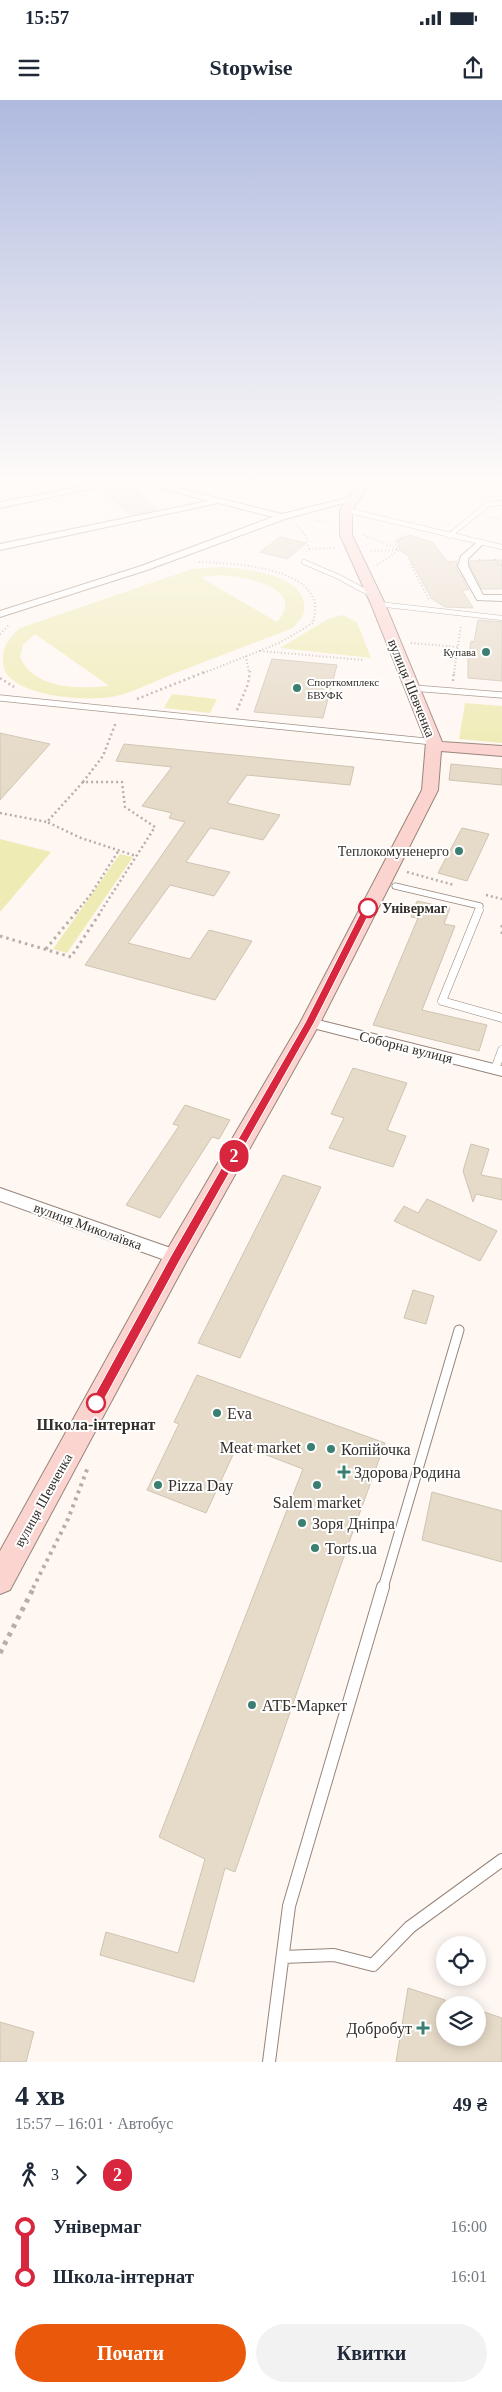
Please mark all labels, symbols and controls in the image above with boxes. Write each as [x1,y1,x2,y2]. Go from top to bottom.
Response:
text: 15:57 [25,7,69,28]
icon: menu [15,54,43,82]
icon: share [459,54,487,82]
text: Stopwise [209,55,293,80]
street label: вулиця Шевченка [385,637,438,740]
place label: Купава [443,646,476,658]
marker: Купава [480,646,492,658]
place label: Спорткомплекс БВУФК [307,676,379,701]
marker: Спорткомплекс БВУФК [291,682,303,694]
place label: Теплокомуненерго [338,844,449,859]
marker: Теплокомуненерго [453,845,465,857]
marker: Універмаг [358,898,378,918]
place label: Універмаг [382,901,447,916]
street label: Соборна вулиця [358,1029,455,1066]
line badge: 2 [218,1140,250,1172]
text: 2 [230,1146,239,1166]
street label: вулиця Миколаївка [32,1200,145,1253]
marker: Школа-інтернат [86,1393,106,1413]
place label: Eva [227,1405,252,1422]
marker: Eva [211,1407,223,1419]
place label: Школа-інтернат [37,1416,156,1434]
place label: Meat market [220,1439,302,1456]
marker: Meat market [305,1441,317,1453]
place label: Копійочка [341,1441,411,1458]
marker: Копійочка [325,1443,337,1455]
street label: вулиця Шевченка [12,1450,76,1550]
place label: Здорова Родина [354,1464,461,1482]
marker: Здорова Родина [338,1466,350,1478]
place label: Pizza Day [168,1477,233,1495]
marker: Pizza Day [152,1479,164,1491]
marker: Salem market [311,1479,323,1491]
place label: Salem market [273,1494,362,1511]
place label: Зоря Дніпра [312,1515,395,1533]
marker: Зоря Дніпра [296,1517,308,1529]
place label: Torts.ua [325,1540,377,1557]
marker: Torts.ua [309,1542,321,1554]
place label: АТБ-Маркет [262,1697,347,1715]
marker: АТБ-Маркет [246,1699,258,1711]
map controls [436,1936,486,2046]
button: locate [436,1936,486,1986]
button: layers [436,1996,486,2046]
place label: Добробут [346,2020,412,2038]
marker: Добробут [416,2021,430,2035]
text: 4 хв [15,2080,65,2111]
text: 49 ₴ [453,2094,487,2115]
text: 15:57 – 16:01 · Автобус [15,2115,173,2132]
icon: walk [15,2161,43,2189]
icon: forward [67,2161,95,2189]
text: 2 [113,2165,122,2185]
text: 3 [51,2166,59,2183]
text: Універмаг [53,2216,142,2237]
text: 16:00 [451,2218,487,2235]
text: Школа-інтернат [53,2266,194,2287]
text: 16:01 [451,2268,487,2285]
button: Почати [15,2324,246,2382]
button: Квитки [256,2324,487,2382]

